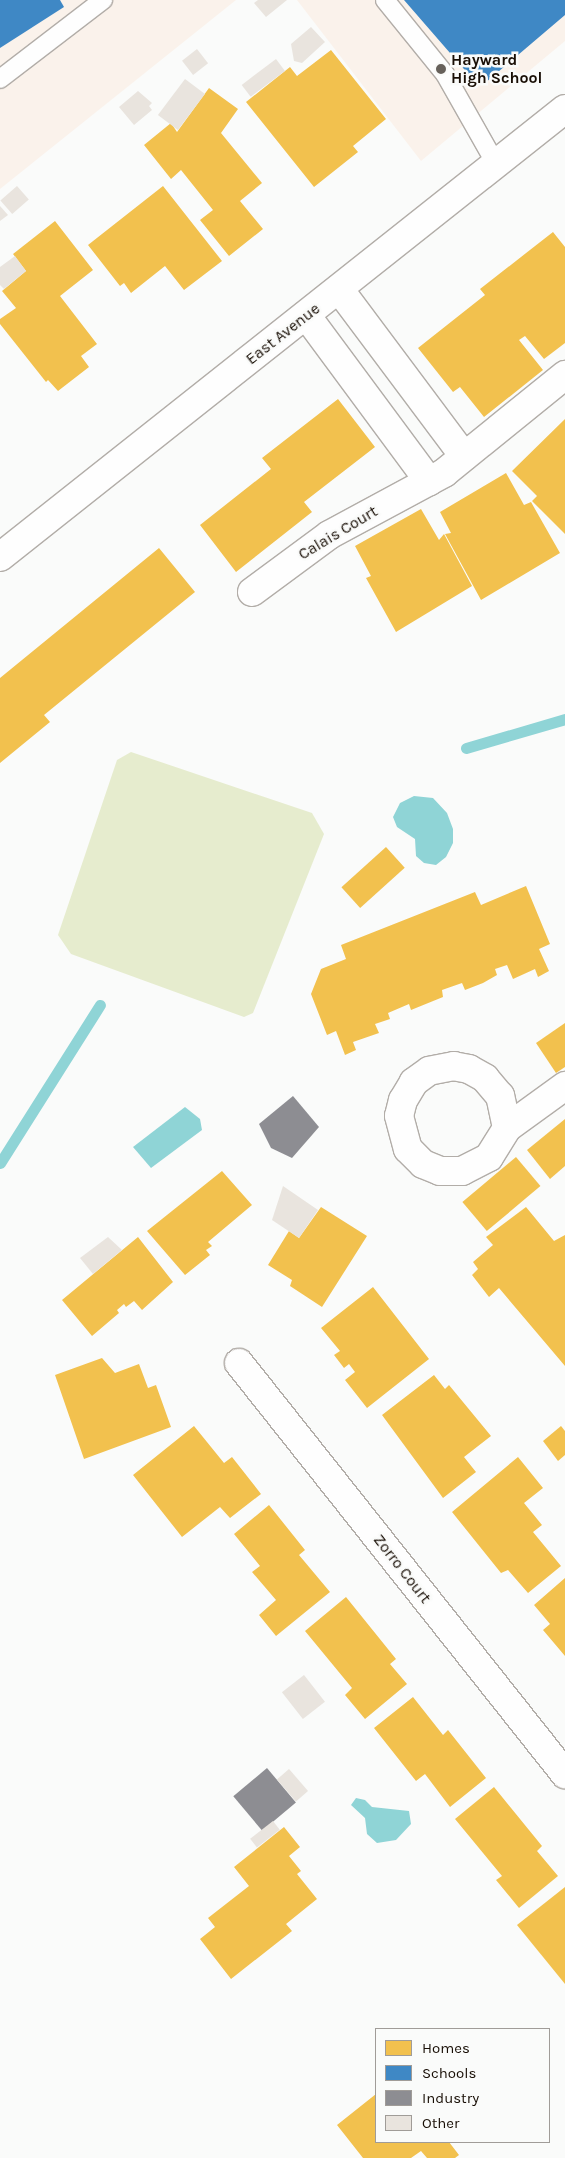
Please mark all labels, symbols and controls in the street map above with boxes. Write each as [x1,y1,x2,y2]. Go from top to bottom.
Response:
place label: Hayward High School [451,50,542,88]
marker: Hayward High School [435,63,447,75]
street label: East Avenue [242,299,324,369]
street label: Calais Court [295,502,381,564]
street label: Zorro Court [369,1531,435,1607]
legend [375,2028,550,2143]
text: Homes [422,2039,470,2057]
text: Schools [422,2064,476,2082]
text: Industry [422,2089,479,2107]
text: Other [422,2114,460,2132]

